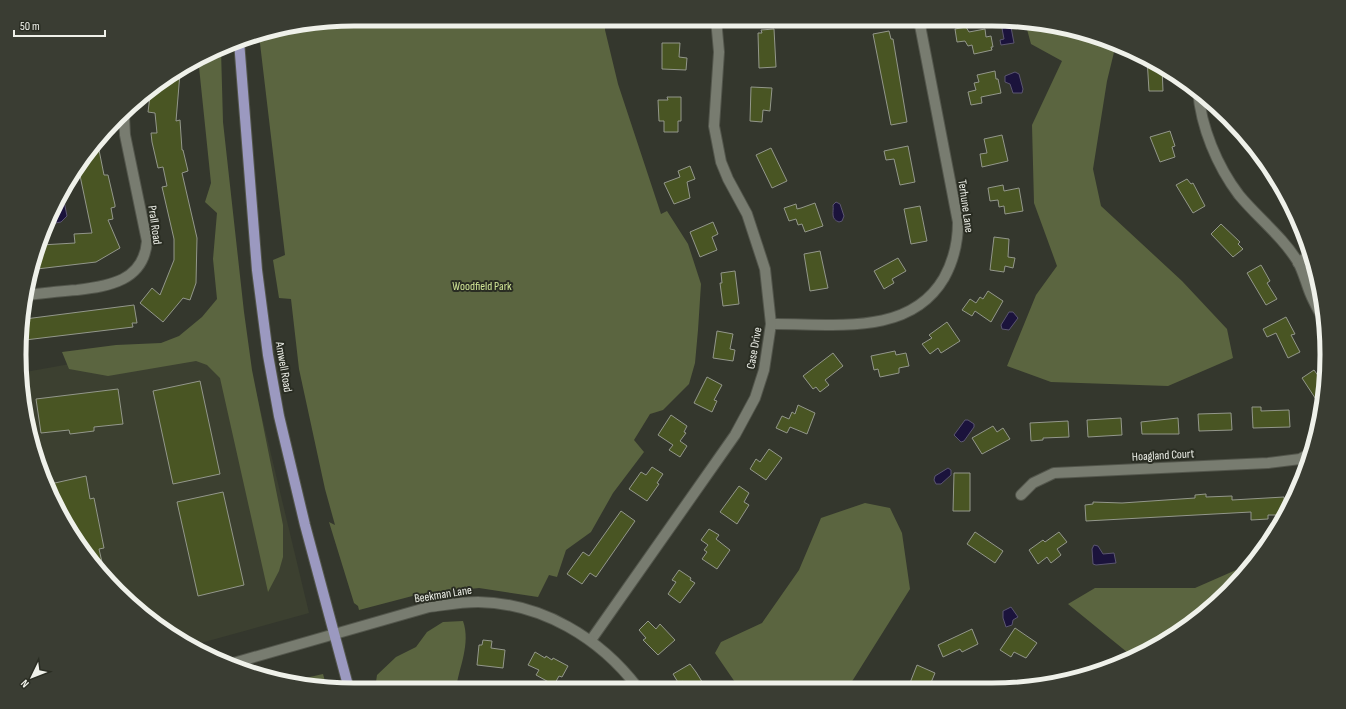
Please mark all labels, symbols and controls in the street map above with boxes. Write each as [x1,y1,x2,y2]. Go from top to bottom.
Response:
scale bar [14,12,105,38]
text: 50 m [20,19,40,34]
street label: Terhune Lane [954,179,977,234]
street label: Prall Road [144,205,165,246]
park label: Woodfield Park [452,279,512,294]
street label: Case Drive [743,326,766,370]
street label: Amwell Road [272,340,295,393]
street label: Hoagland Court [1132,446,1195,465]
street label: Beekman Lane [413,583,473,606]
north arrow [12,657,52,697]
text: N [18,677,32,690]

